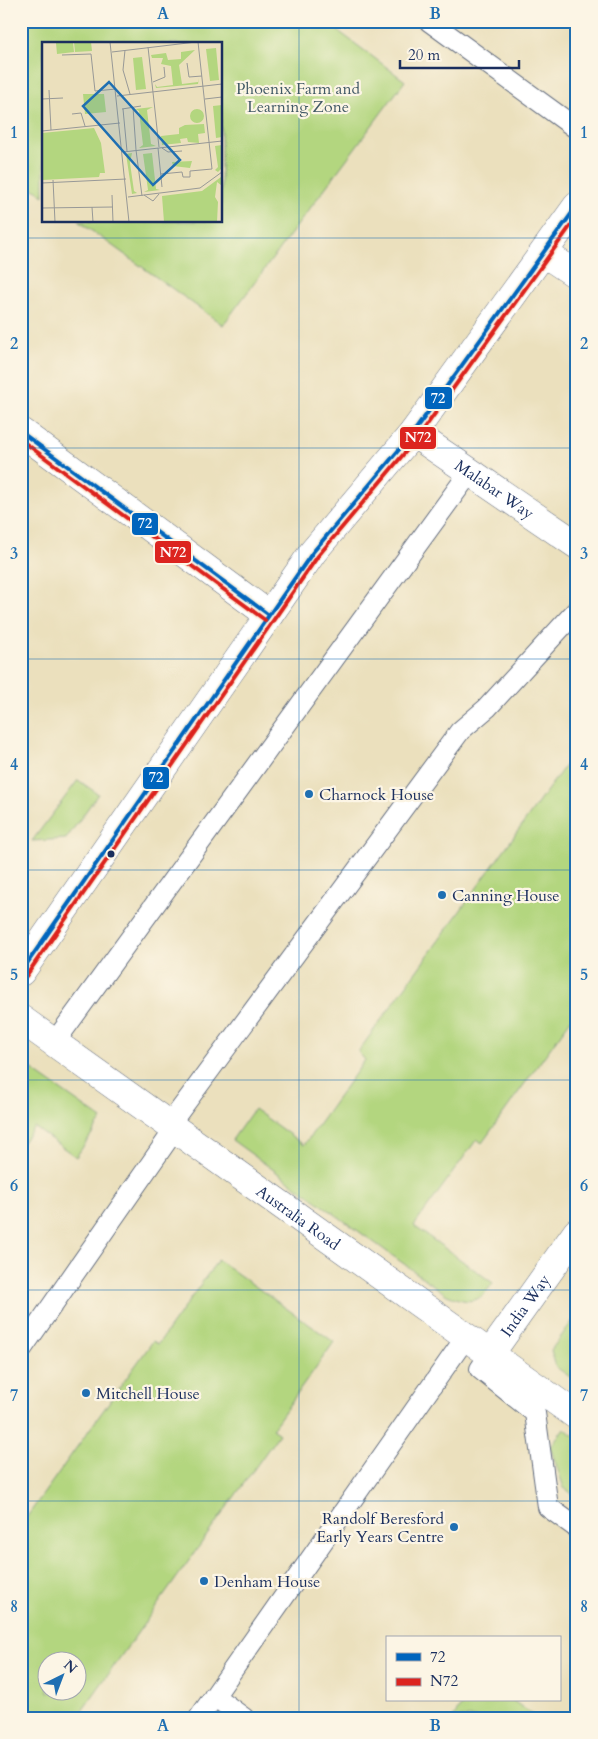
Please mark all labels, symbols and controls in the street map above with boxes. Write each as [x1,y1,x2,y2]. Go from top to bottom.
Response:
text: A [157,3,169,25]
text: B [429,3,441,25]
scale bar [400,38,519,70]
inset map [42,42,222,222]
text: 20 m [408,45,440,65]
park label: Phoenix Farm and Learning Zone [236,78,361,118]
text: 1 [10,122,18,144]
text: 1 [580,122,588,144]
text: 2 [10,333,18,355]
text: 2 [580,333,588,355]
line badge: 72 [424,386,453,410]
text: 72 [431,389,445,408]
line badge: N72 [399,426,437,450]
text: N72 [405,428,431,447]
street label: Malabar Way [450,455,539,525]
line badge: 72 [131,512,159,536]
text: 72 [138,514,152,533]
line badge: N72 [154,540,192,564]
text: 3 [10,543,18,565]
text: N72 [160,543,186,562]
text: 3 [580,543,588,565]
text: 4 [10,754,18,776]
text: 4 [580,754,588,776]
line badge: 72 [142,766,170,790]
text: 72 [149,768,163,787]
place label: Charnock House [319,784,434,806]
marker: Charnock House [303,788,315,800]
unlabelled marker [106,849,116,859]
place label: Canning House [452,885,560,907]
marker: Canning House [436,889,448,901]
text: 5 [10,964,18,986]
text: 5 [580,964,588,986]
text: 6 [10,1175,18,1197]
text: 6 [580,1175,588,1197]
street label: Australia Road [252,1180,345,1256]
street label: India Way [496,1270,556,1341]
place label: Mitchell House [96,1383,200,1405]
text: 7 [10,1385,18,1407]
text: 7 [580,1385,588,1407]
marker: Mitchell House [80,1387,92,1399]
place label: Randolf Beresford Early Years Centre [316,1508,444,1548]
marker: Randolf Beresford Early Years Centre [448,1521,460,1533]
place label: Denham House [214,1571,320,1593]
marker: Denham House [198,1575,210,1587]
text: 8 [10,1596,18,1618]
text: 8 [580,1596,588,1618]
legend [386,1636,560,1702]
text: 72 [430,1647,446,1667]
north arrow [38,1652,88,1702]
text: N [59,1656,81,1678]
text: N72 [430,1671,458,1691]
text: A [157,1715,169,1737]
text: B [429,1715,441,1737]

